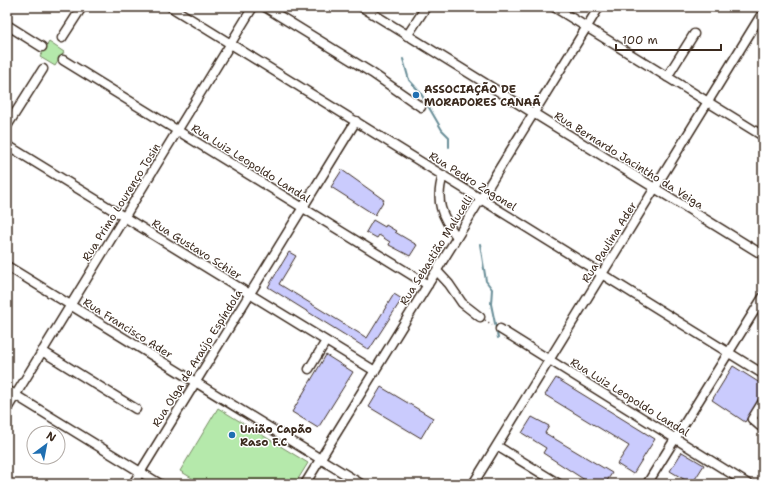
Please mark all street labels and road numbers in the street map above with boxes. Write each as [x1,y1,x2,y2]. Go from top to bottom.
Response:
street label: Rua Bernardo Jacintho da Veiga [551,108,706,213]
street label: Rua Luiz Leopoldo Landal [188,121,314,207]
street label: Rua Primo Lourenço Tosin [79,140,164,264]
street label: Rua Pedro Zagonel [426,148,520,215]
street label: Rua Sebastião Malucelli [396,192,477,308]
street label: Rua Paulina Ader [578,199,640,286]
street label: Rua Gustavo Schier [149,216,245,283]
street label: Rua Olga de Araújo Espíndola [149,287,246,430]
street label: Rua Francisco Ader [80,295,175,362]
street label: Rua Luiz Leopoldo Landal [567,355,693,441]

